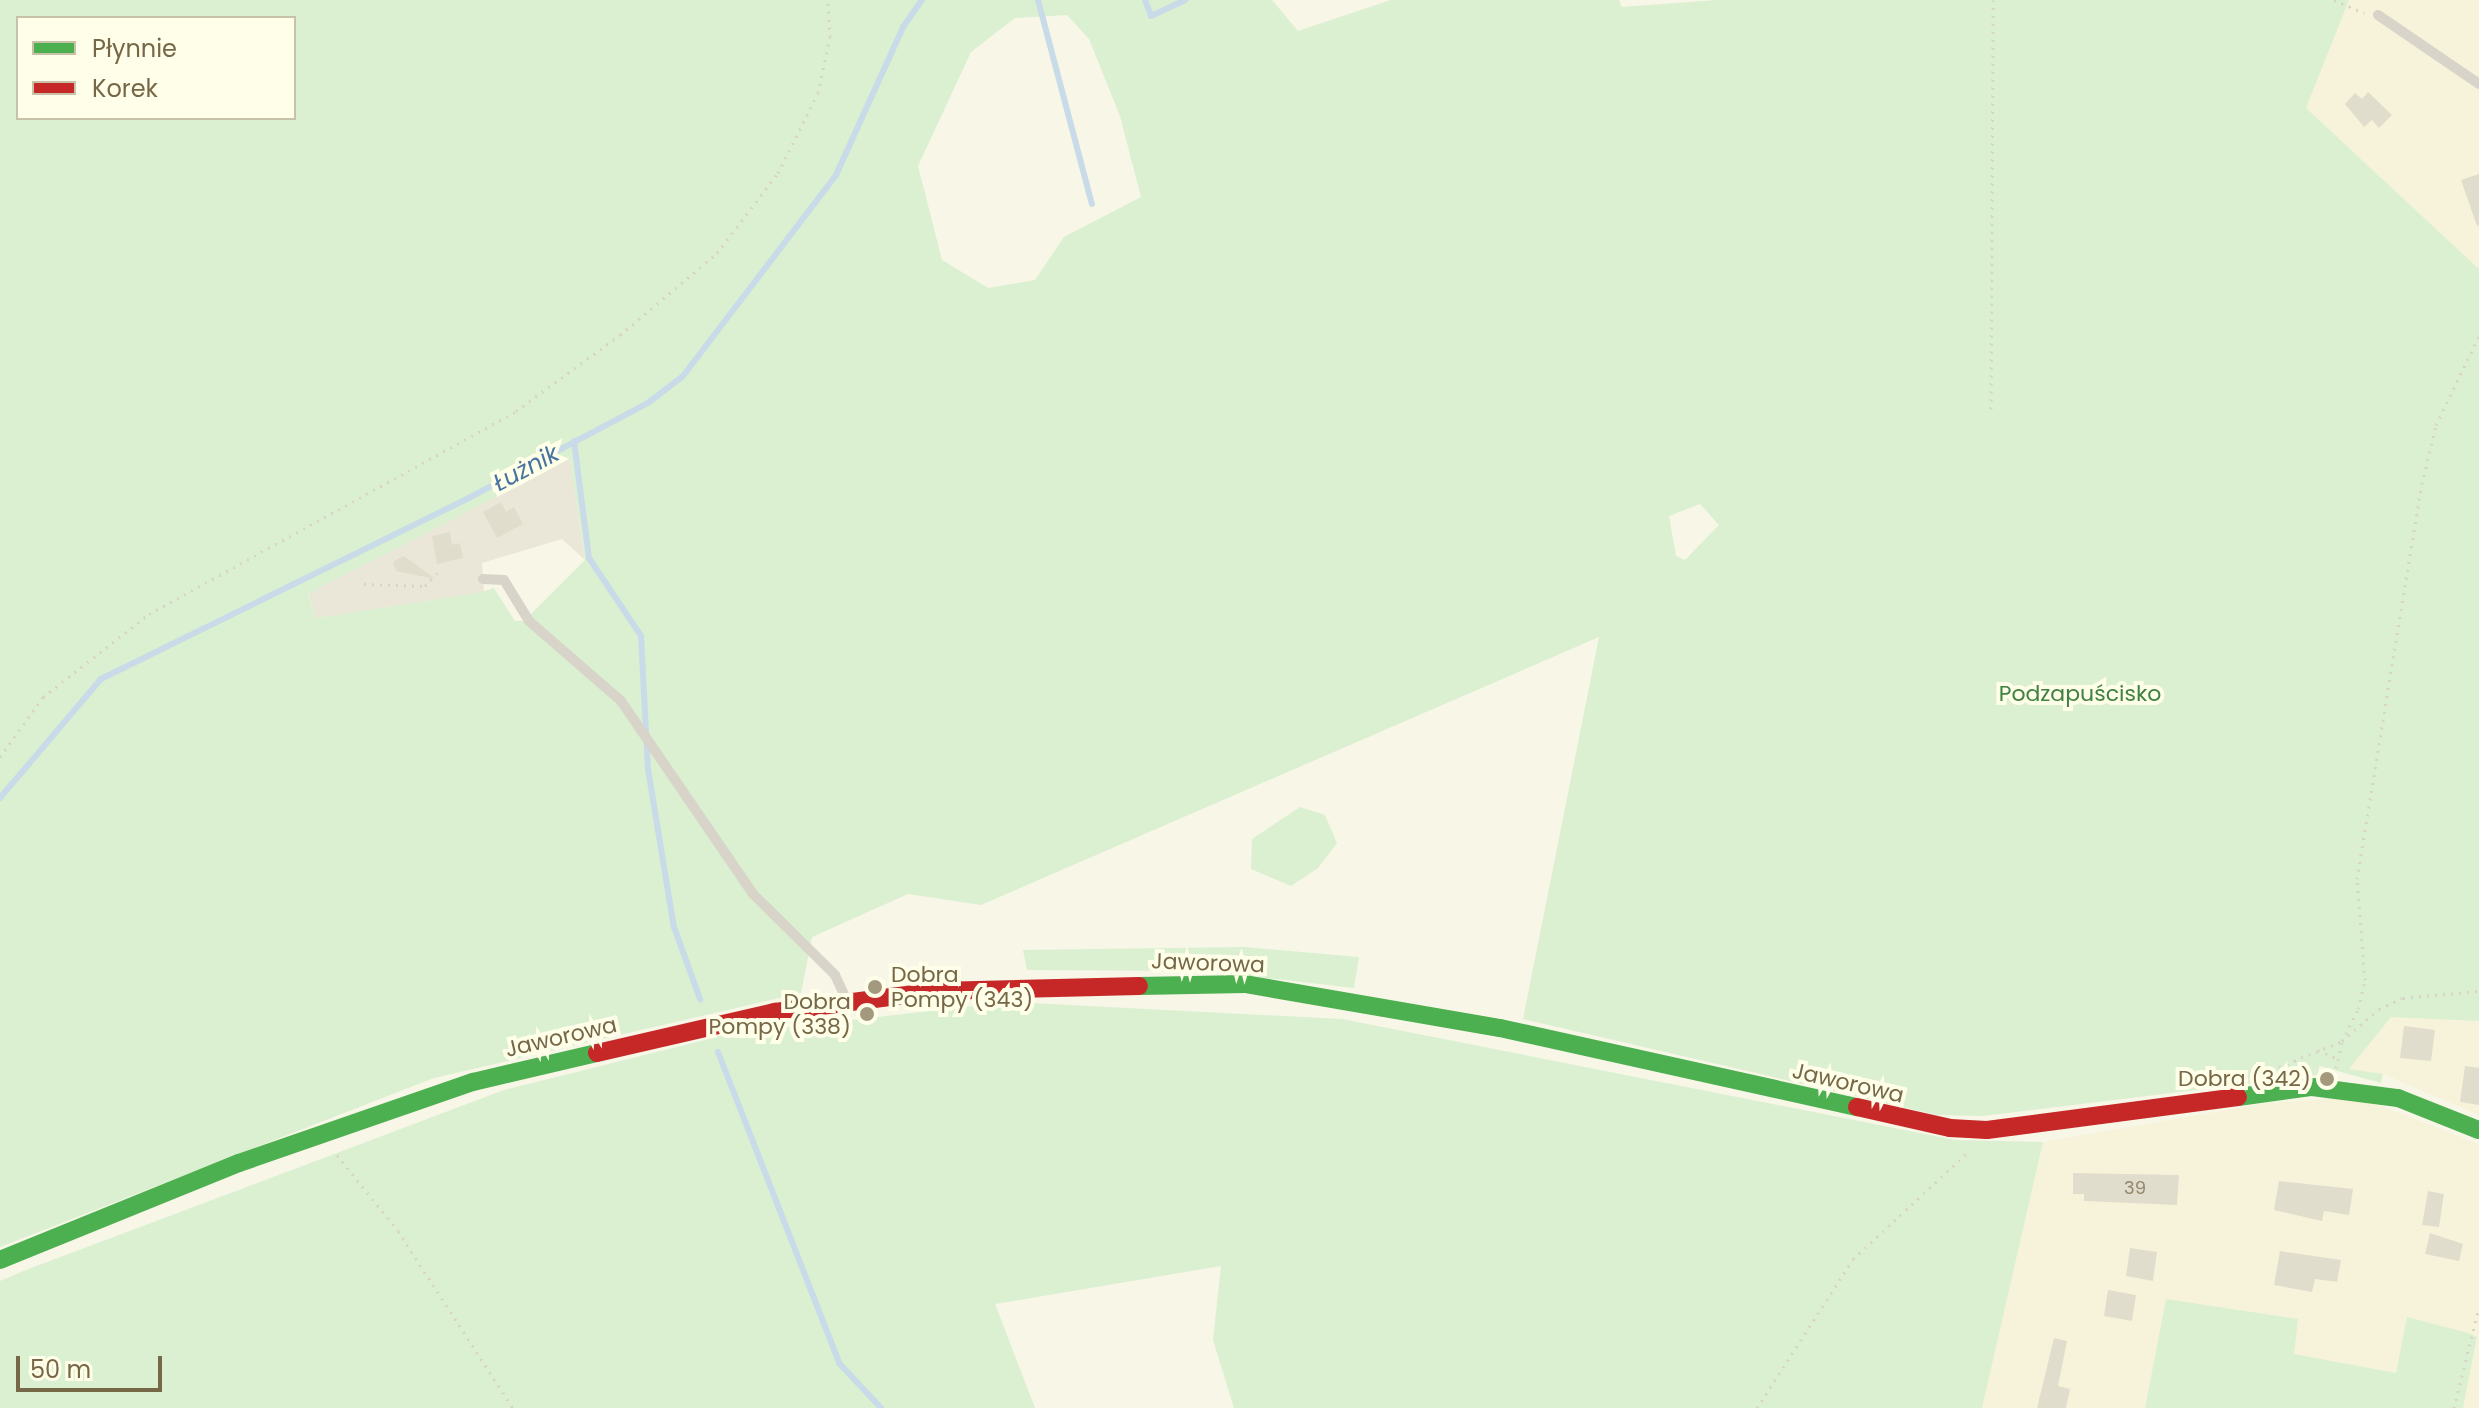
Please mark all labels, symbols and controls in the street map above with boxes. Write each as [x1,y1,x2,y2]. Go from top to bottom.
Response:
legend [16,16,296,120]
text: Płynnie [92,32,177,65]
text: Korek [92,72,158,105]
water label: Łużnik [488,439,564,497]
park label: Podzapuścisko [1999,681,2161,707]
street label: Jaworowa [1151,948,1265,978]
place label: Dobra Pompy (343) [891,961,1033,1012]
marker: Dobra Pompy (343) [866,978,884,996]
place label: Dobra Pompy (338) [709,988,851,1040]
marker: Dobra Pompy (338) [858,1005,876,1023]
street label: Jaworowa [503,1011,619,1063]
street label: Jaworowa [1790,1057,1906,1109]
place label: Dobra (342) [2178,1066,2311,1092]
marker: Dobra (342) [2318,1070,2336,1088]
house number: 39 [2124,1177,2146,1199]
scale bar [20,1340,166,1390]
text: 50 m [30,1353,91,1386]

